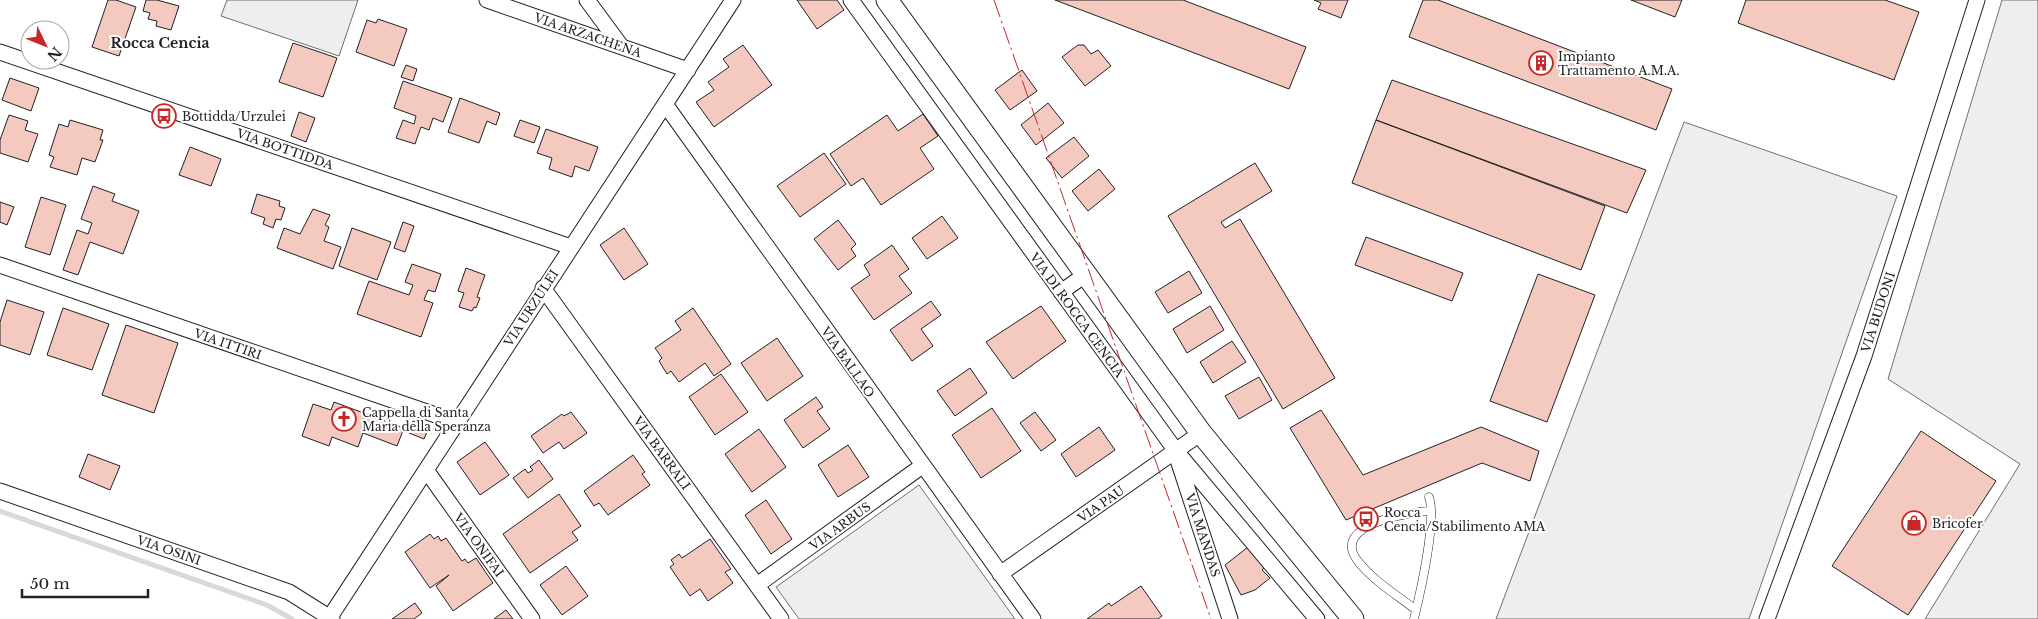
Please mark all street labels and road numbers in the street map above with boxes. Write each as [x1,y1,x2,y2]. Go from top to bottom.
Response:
street label: VIA ARZACHENA [531,9,644,61]
street label: VIA BOTTIDDA [234,125,336,173]
street label: VIA DI ROCCA CENCIA [1026,249,1128,381]
street label: VIA URZULEI [500,267,561,350]
street label: VIA BUDONI [1858,270,1898,355]
street label: VIA BALLAO [818,323,878,400]
street label: VIA ITTIRI [191,325,264,363]
street label: VIA BARRALI [630,413,694,493]
street label: VIA PAU [1074,483,1127,526]
street label: VIA MANDAS [1182,490,1224,579]
street label: VIA ARBUS [806,499,874,554]
street label: VIA ONIFAI [450,509,507,580]
street label: VIA OSINI [134,532,203,568]

